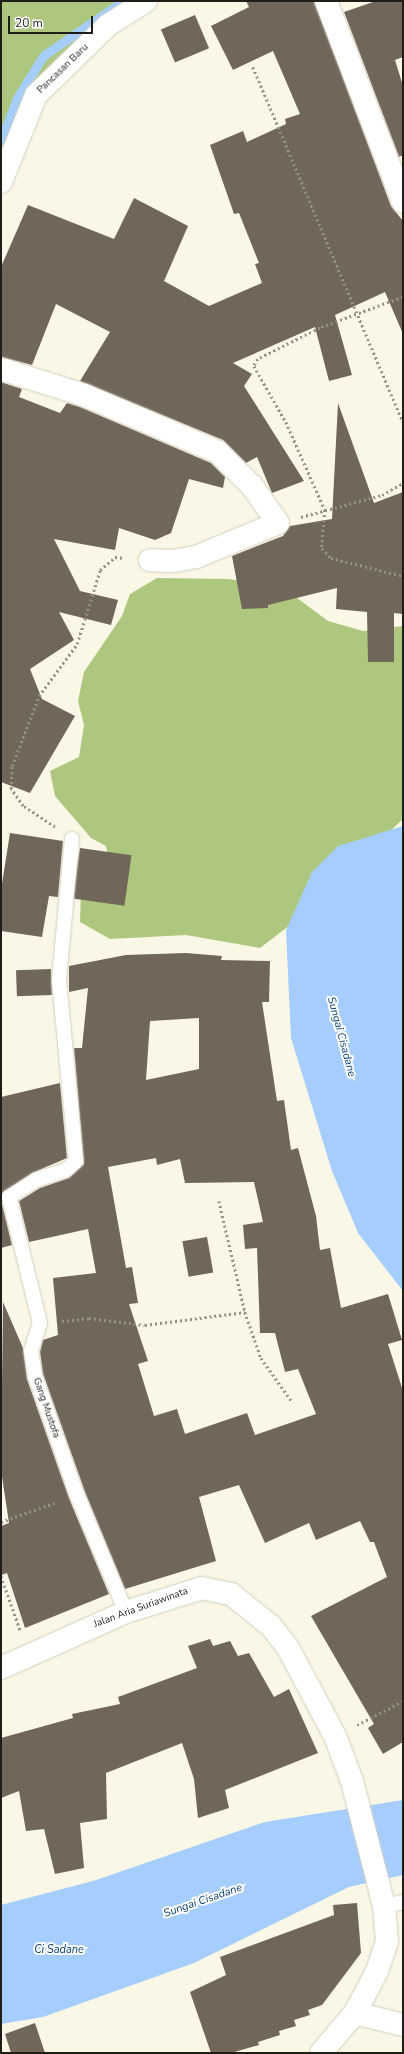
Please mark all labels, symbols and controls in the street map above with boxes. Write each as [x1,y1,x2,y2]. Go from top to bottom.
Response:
scale bar [10,8,95,34]
text: 20 m [15,15,43,31]
street label: Pancasan Baru [35,42,91,96]
water label: Sungai Cisadane [324,996,358,1078]
street label: Gang Mustofa [30,1376,62,1440]
street label: Jalan Aria Suriawinata [92,1585,190,1631]
water label: Sungai Cisadane [162,1881,244,1921]
water label: Ci Sadane [34,1943,84,1957]

